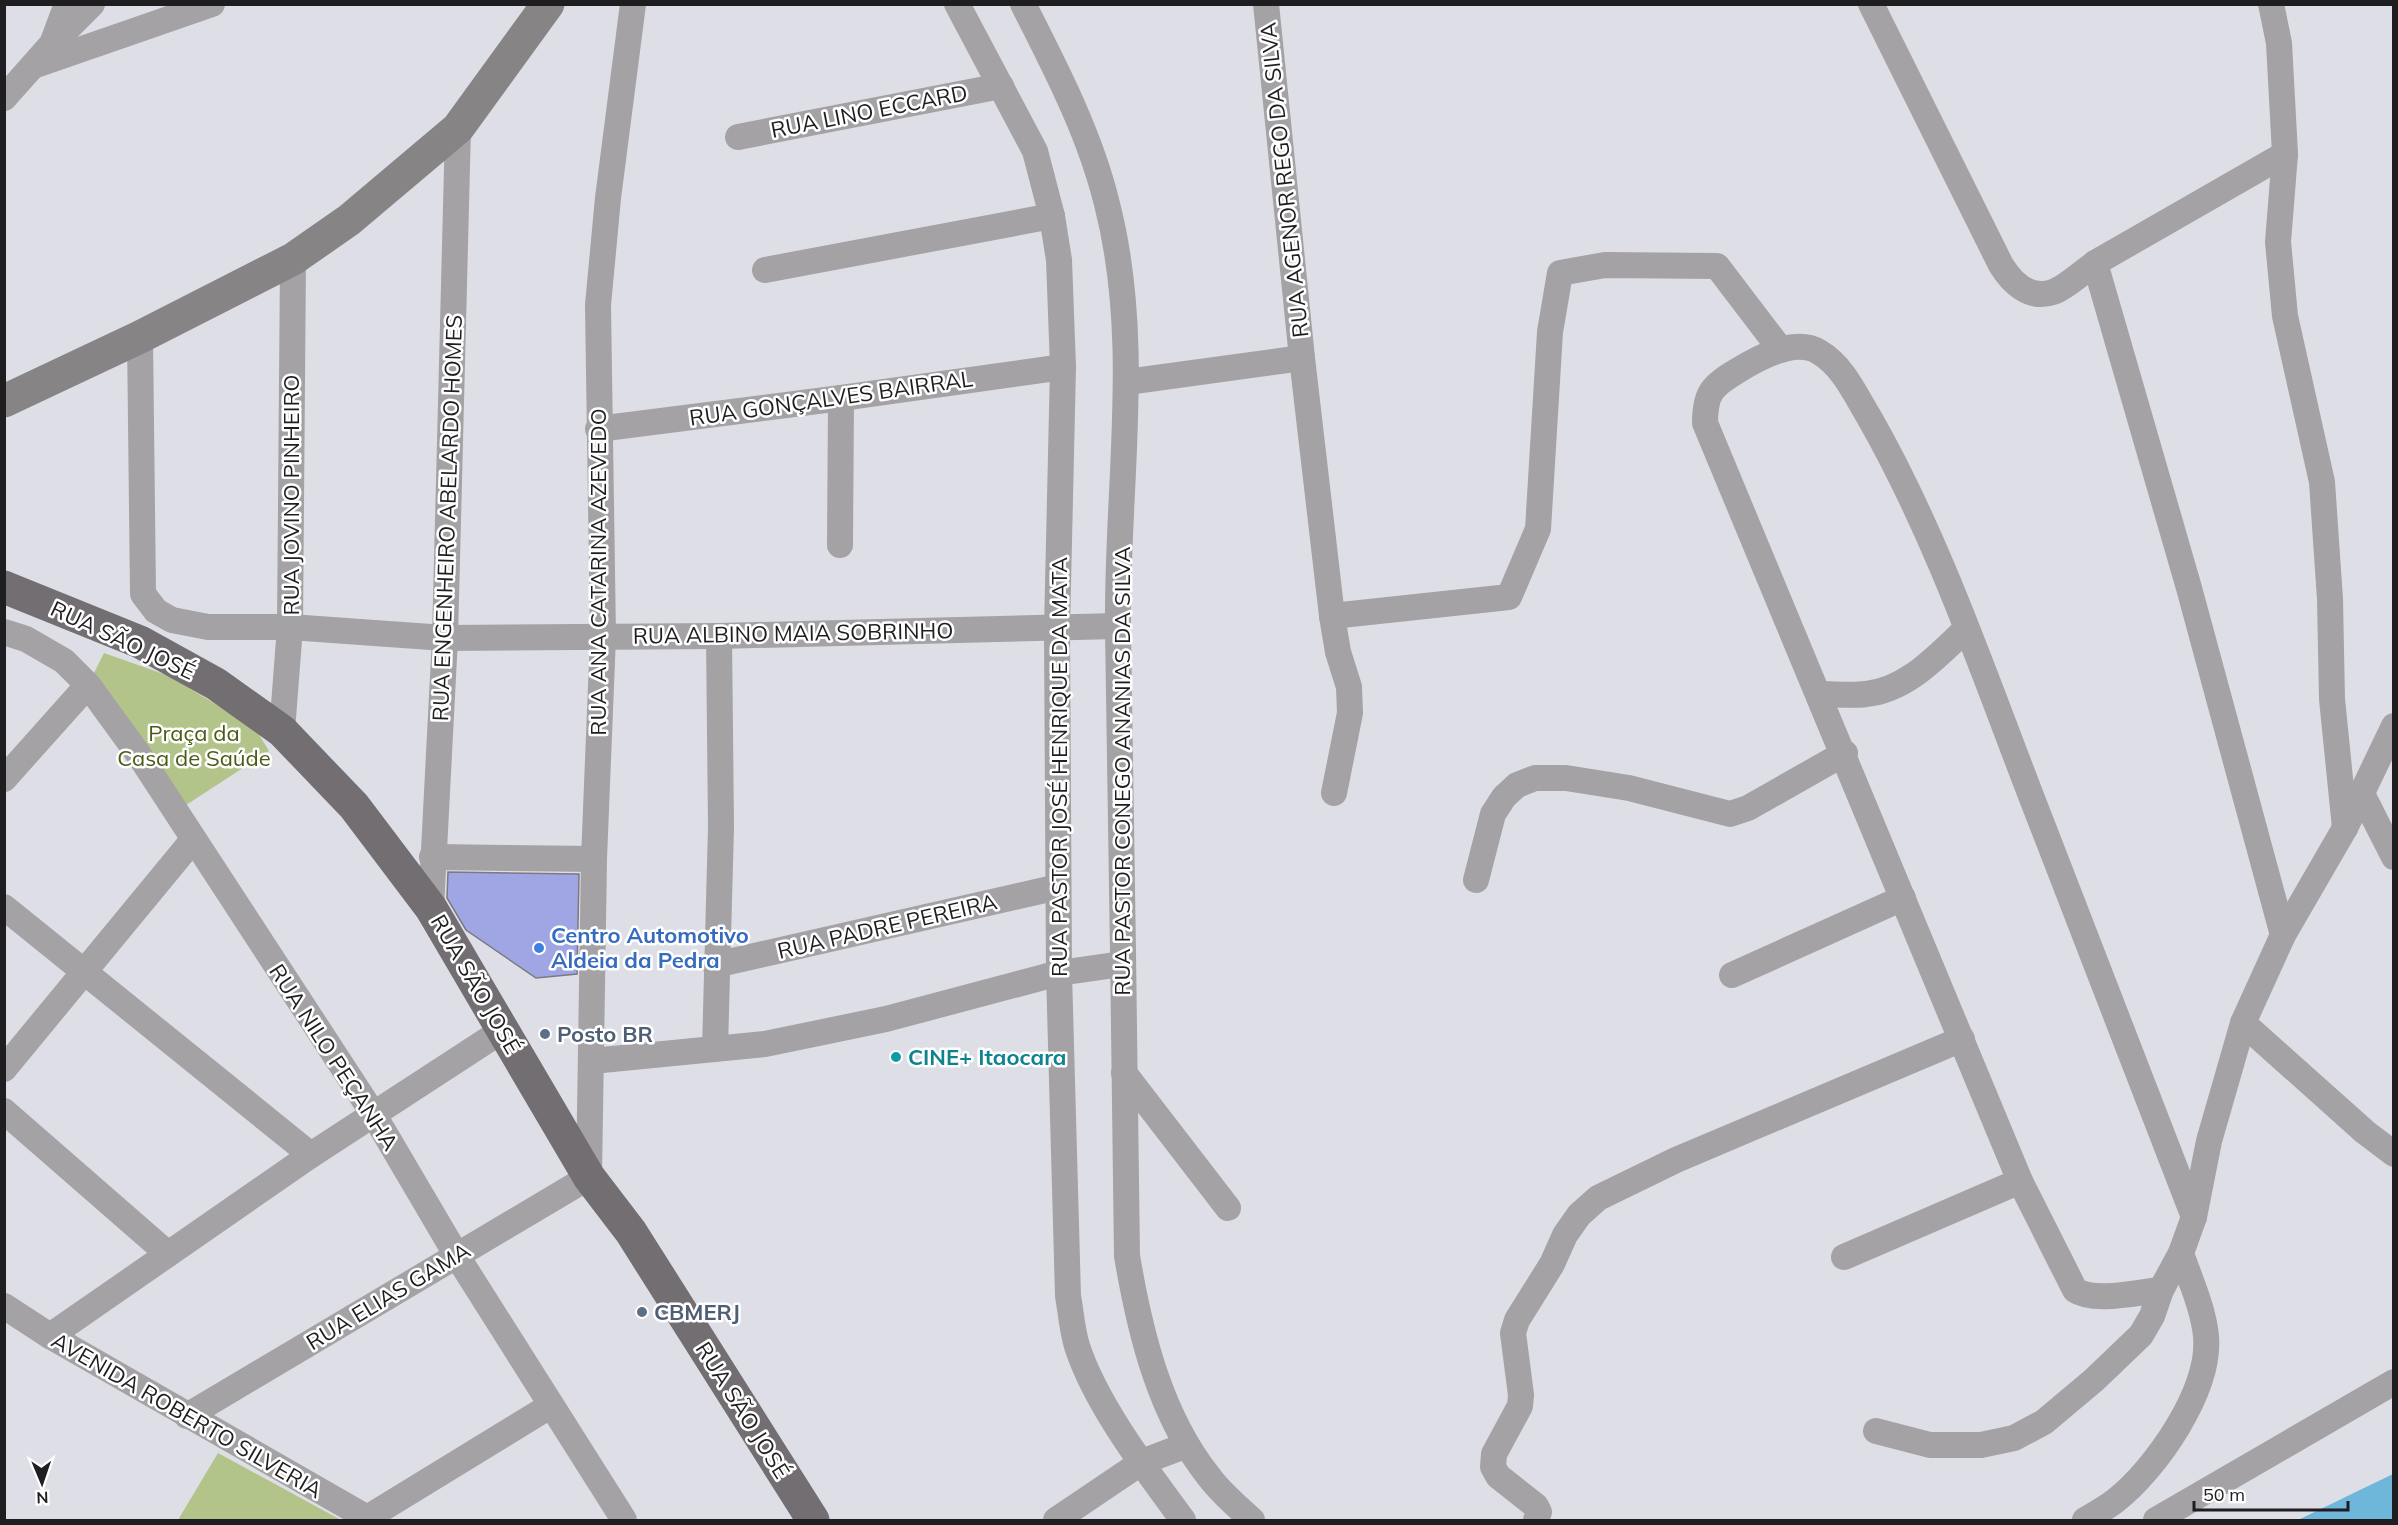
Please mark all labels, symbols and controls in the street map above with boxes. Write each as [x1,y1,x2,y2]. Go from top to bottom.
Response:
street label: RUA AGENOR REGO DA SILVA [1254,21,1314,339]
street label: RUA LINO ECCARD [768,78,970,144]
street label: RUA ENGENHEIRO ABELARDO HOMES [426,314,468,722]
street label: RUA GONÇALVES BAIRRAL [688,364,974,432]
street label: RUA JOVINO PINHEIRO [277,374,305,616]
street label: RUA ANA CATARINA AZEVEDO [584,408,612,736]
street label: RUA PASTOR CONEGO ANANIAS DA SILVA [1108,546,1136,996]
street label: RUA PASTOR JOSÉ HENRIQUE DA MATA [1045,557,1073,977]
street label: RUA SÃO JOSÉ [46,594,200,686]
street label: RUA ALBINO MAIA SOBRINHO [632,616,954,650]
park label: Praça da Casa de Saúde [117,719,271,772]
street label: RUA PADRE PEREIRA [774,887,1000,965]
street label: RUA SÃO JOSÉ [425,909,527,1059]
place label: Centro Automotivo Aldeia da Pedra [551,921,749,974]
marker: Centro Automotivo Aldeia da Pedra [532,941,546,955]
street label: RUA NILO PEÇANHA [263,959,405,1155]
place label: Posto BR [557,1020,653,1048]
marker: Posto BR [538,1027,552,1041]
place label: CINE+ Itaocara [908,1043,1066,1071]
marker: CINE+ Itaocara [889,1050,903,1064]
street label: RUA ELIAS GAMA [301,1236,475,1356]
place label: CBMERJ [654,1298,740,1326]
marker: CBMERJ [635,1305,649,1319]
street label: AVENIDA ROBERTO SILVERIA [47,1326,327,1504]
street label: RUA SÃO JOSÉ [690,1336,796,1484]
north arrow [12,1453,72,1513]
scale bar [2194,1474,2348,1512]
text: 50 m [2203,1483,2245,1506]
text: N [36,1488,49,1508]

